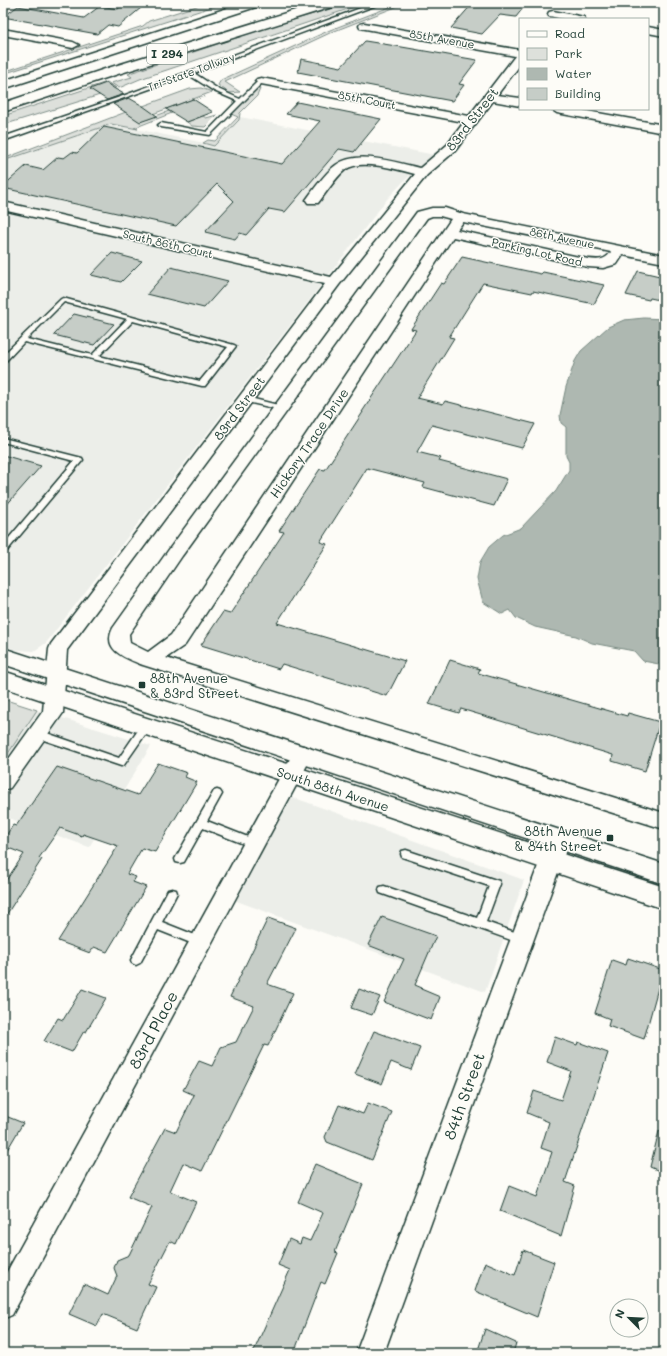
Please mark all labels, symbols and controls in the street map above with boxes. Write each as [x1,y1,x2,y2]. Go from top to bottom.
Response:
legend [519,18,649,110]
street label: 85th Avenue [408,25,476,52]
text: Road [555,25,585,41]
road number: I 294 [147,44,187,64]
text: Park [555,45,582,61]
street label: Tri-State Tollway [145,49,237,94]
text: Water [555,65,592,81]
street label: 83rd Street [442,83,502,154]
text: Building [555,85,601,101]
street label: 85th Court [337,87,397,112]
street label: 86th Avenue [528,223,596,252]
street label: South 86th Court [122,226,215,261]
street label: Parking Lot Road [490,234,584,269]
street label: 83rd Street [209,372,268,443]
street label: Hickory Trace Drive [265,384,352,501]
place label: 88th Avenue & 83rd Street [150,669,240,701]
marker: 88th Avenue & 83rd Street [137,680,147,690]
street label: South 88th Avenue [275,762,392,815]
place label: 88th Avenue & 84th Street [514,822,602,854]
marker: 88th Avenue & 84th Street [605,833,615,843]
street label: 83rd Place [123,987,182,1072]
street label: 84th Street [438,1049,489,1142]
north arrow [609,1298,649,1338]
text: N [611,1307,628,1321]

